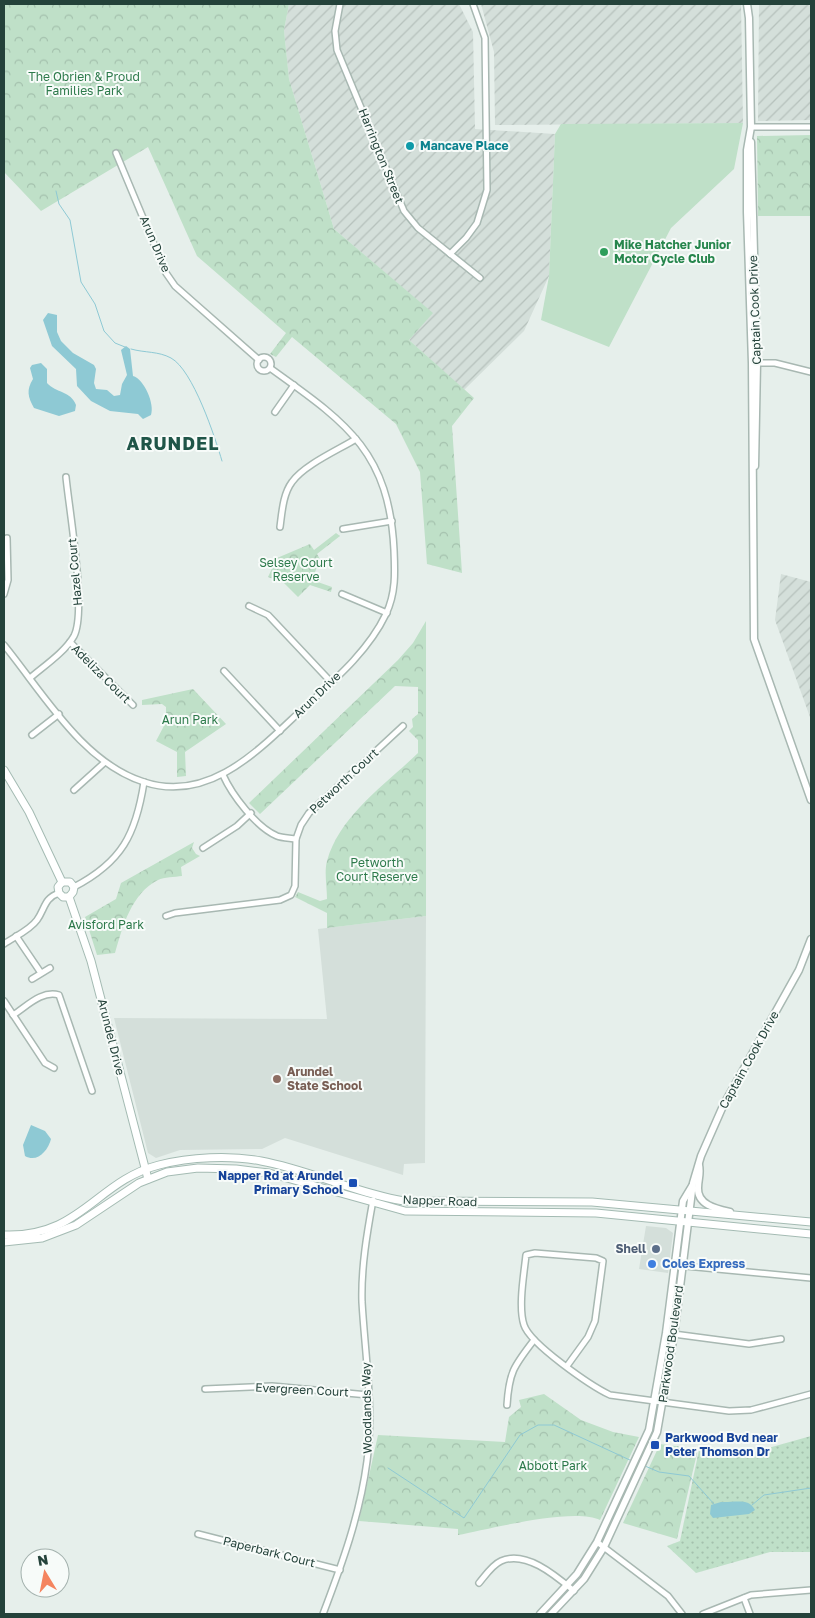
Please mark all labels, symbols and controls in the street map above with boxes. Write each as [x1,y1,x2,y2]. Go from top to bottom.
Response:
park label: The Obrien & Proud Families Park [28,69,140,98]
street label: Harrington Street [356,106,407,206]
place label: Mancave Place [420,138,509,153]
marker: Mancave Place [404,140,416,152]
street label: Arun Drive [137,213,174,274]
place label: Mike Hatcher Junior Motor Cycle Club [614,237,731,266]
marker: Mike Hatcher Junior Motor Cycle Club [598,246,610,258]
street label: Captain Cook Drive [745,255,764,365]
district label: ARUNDEL [126,432,220,454]
street label: Hazel Court [64,537,85,607]
park label: Selsey Court Reserve [259,555,333,584]
street label: Adeliza Court [69,641,134,707]
street label: Arun Drive [290,668,344,721]
park label: Arun Park [162,712,218,727]
street label: Petworth Court [306,745,381,816]
park label: Petworth Court Reserve [336,855,418,884]
park label: Avisford Park [68,917,144,932]
street label: Arundel Drive [95,997,128,1077]
street label: Captain Cook Drive [715,1008,782,1111]
place label: Arundel State School [287,1064,362,1093]
marker: Arundel State School [271,1073,283,1085]
place label: Napper Rd at Arundel Primary School [218,1168,343,1197]
marker: Napper Rd at Arundel Primary School [347,1177,359,1189]
street label: Napper Road [402,1192,478,1209]
place label: Shell [616,1241,646,1256]
marker: Shell [650,1243,662,1255]
place label: Coles Express [662,1256,746,1271]
marker: Coles Express [646,1258,658,1270]
street label: Parkwood Boulevard [655,1284,686,1404]
street label: Woodlands Way [358,1362,375,1454]
street label: Evergreen Court [255,1380,349,1399]
place label: Parkwood Bvd near Peter Thomson Dr [665,1430,778,1459]
marker: Parkwood Bvd near Peter Thomson Dr [649,1439,661,1451]
park label: Abbott Park [519,1458,587,1473]
street label: Paperbark Court [221,1533,317,1570]
north arrow [20,1548,70,1598]
text: N [36,1550,49,1569]

